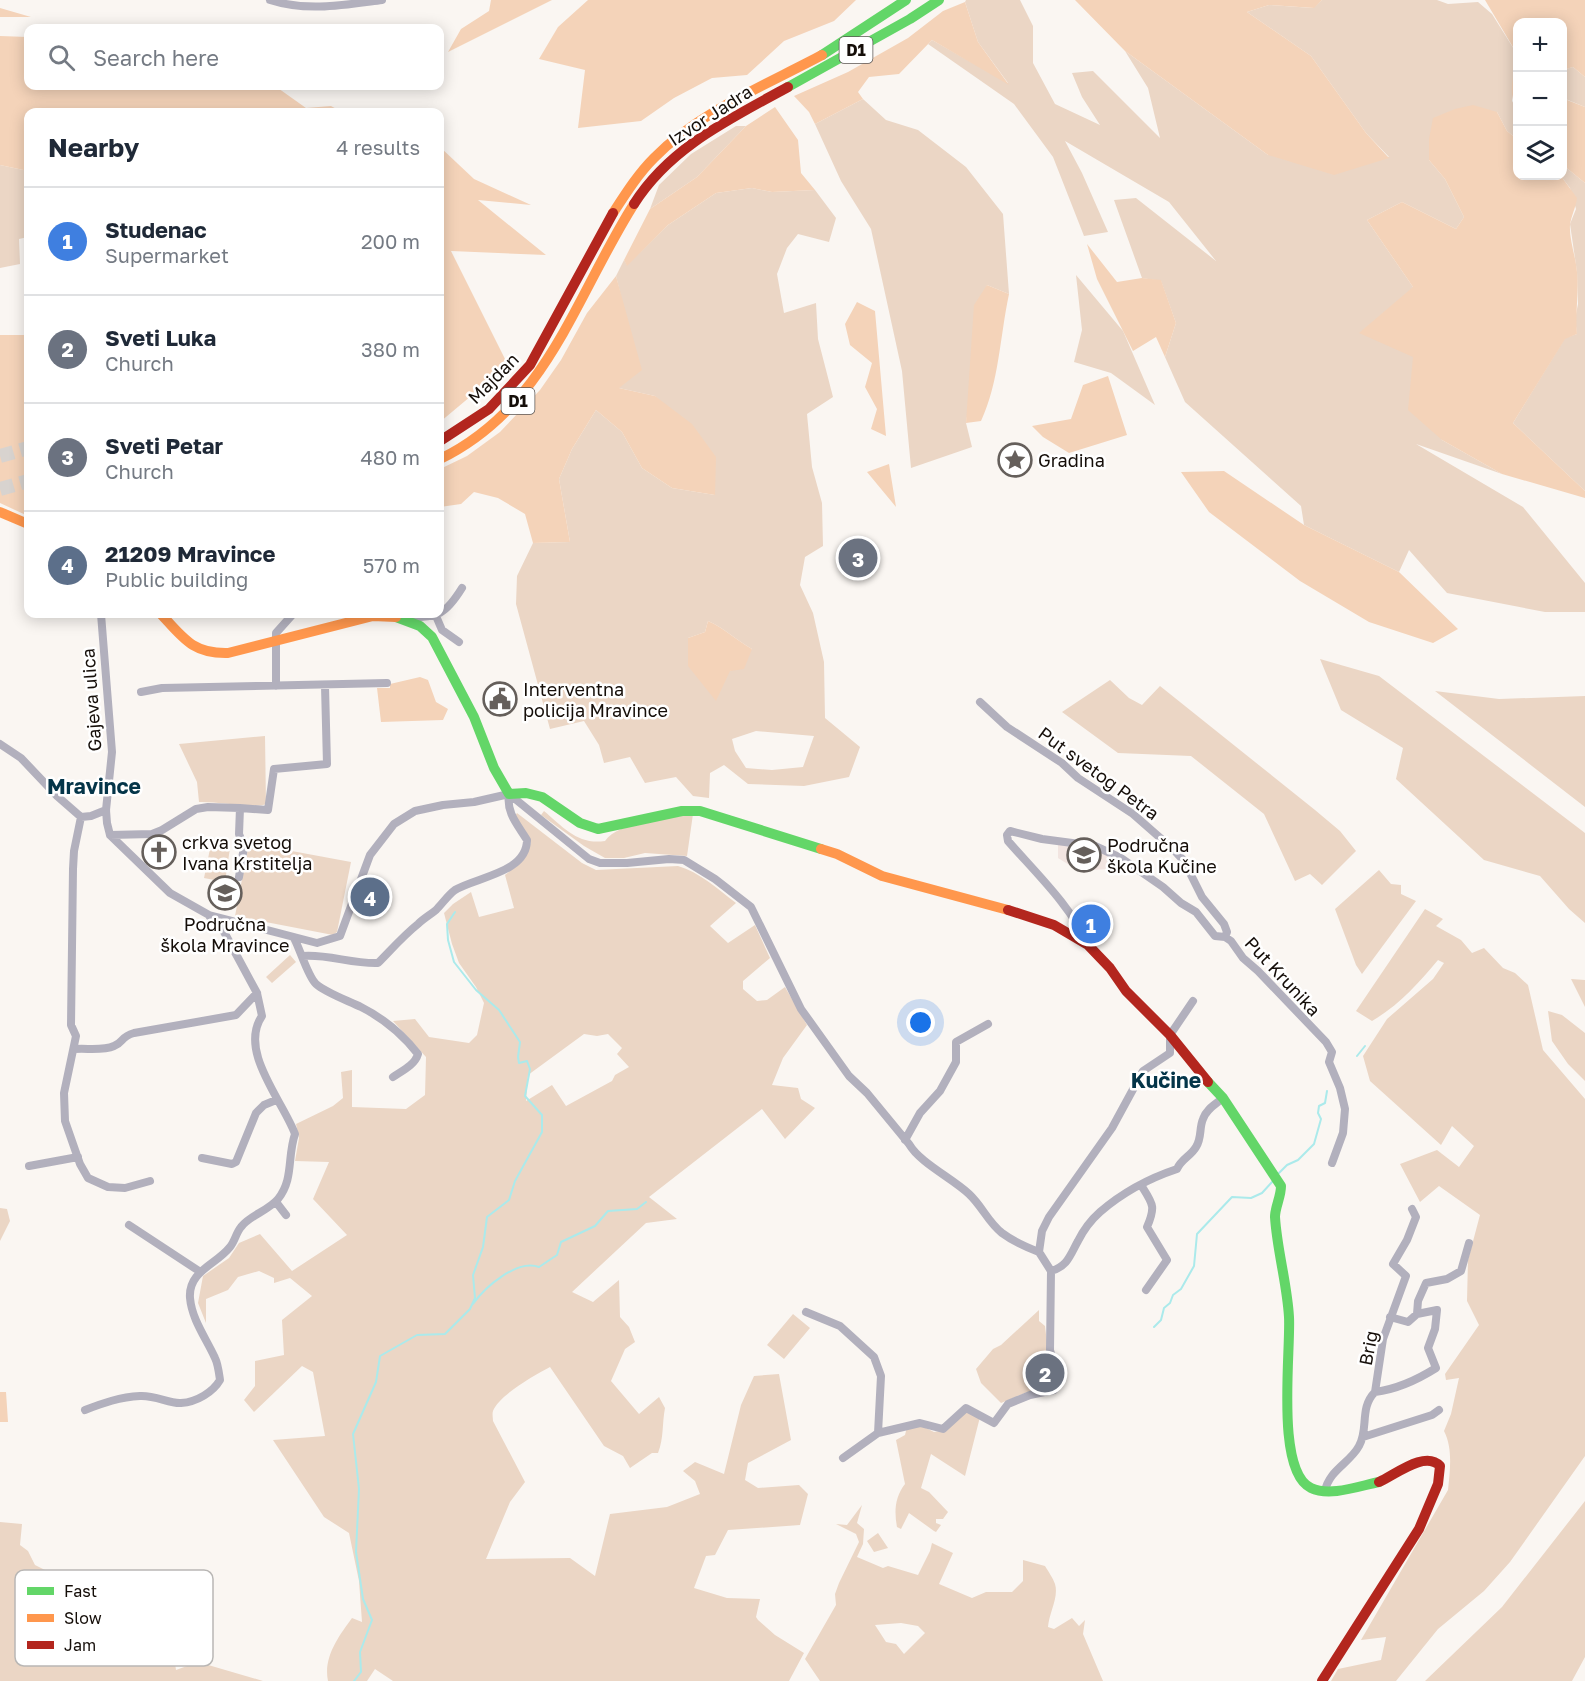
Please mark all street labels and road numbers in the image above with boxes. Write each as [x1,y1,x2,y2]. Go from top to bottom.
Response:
road number: D1 [840,37,872,63]
street label: Izvor Jadra [664,80,756,150]
street label: Majdan [463,348,523,408]
road number: D1 [502,388,534,414]
street label: Gajeva ulica [76,648,106,752]
street label: Put svetog Petra [1034,722,1164,824]
street label: Put Krunika [1241,932,1325,1020]
street label: Brig [1354,1329,1382,1367]

